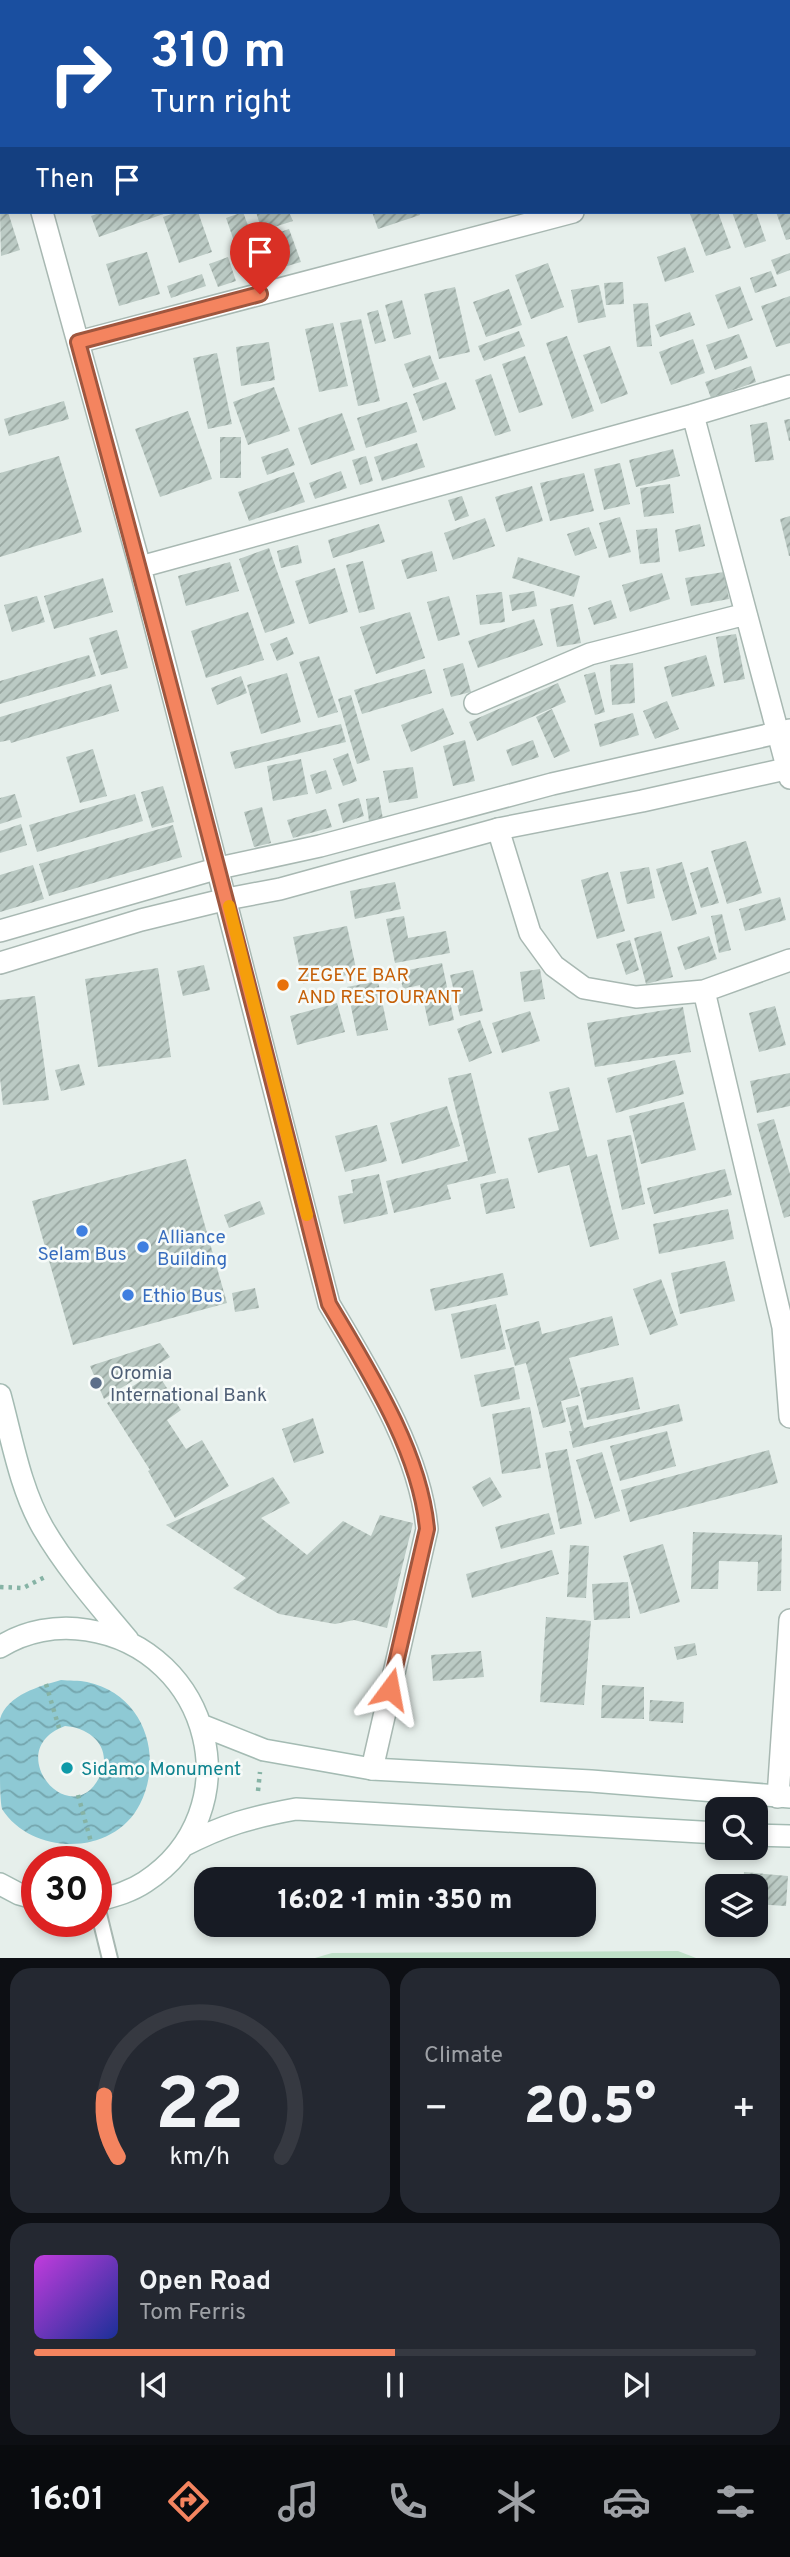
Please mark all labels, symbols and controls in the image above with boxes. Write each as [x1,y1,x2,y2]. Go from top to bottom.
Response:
text: 310 m [150,23,286,85]
icon: right [35,28,126,119]
text: Turn right [150,84,292,124]
icon: arrive [108,161,146,199]
text: Then [35,164,94,197]
pin [230,222,290,294]
icon: arrive [241,233,279,271]
place label: ZEGEYE BAR AND RESTOURANT [297,964,461,1010]
marker: ZEGEYE BAR AND RESTOURANT [275,977,291,993]
marker: Selam Bus [74,1223,90,1239]
place label: Alliance Building [157,1226,227,1272]
marker: Alliance Building [135,1239,151,1255]
place label: Selam Bus [37,1243,127,1267]
place label: Ethio Bus [142,1285,223,1309]
marker: Ethio Bus [120,1287,136,1303]
place label: Oromia International Bank [110,1362,267,1408]
marker: Oromia International Bank [88,1375,104,1391]
position arrow [353,1652,427,1726]
place label: Sidamo Monument [81,1758,241,1782]
marker: Sidamo Monument [59,1760,75,1776]
map controls [705,1797,768,1937]
button: search [705,1797,768,1860]
speed limit sign: 30 [21,1846,112,1937]
button: layers [705,1874,768,1937]
text: 16:02 · 1 min · 350 m [278,1885,512,1918]
text: Climate [424,2042,503,2071]
text: 22 [155,2063,245,2155]
text: 20.5° [524,2076,656,2142]
text: − [424,2086,449,2135]
text: + [731,2086,756,2135]
text: km/h [170,2141,230,2173]
text: Open Road [139,2266,271,2299]
text: Tom Ferris [139,2299,246,2328]
icon: previous [135,2366,173,2404]
icon: pause [376,2366,414,2404]
icon: next [617,2366,655,2404]
icon: directions [164,2477,213,2526]
icon: music [274,2477,323,2526]
icon: phone [383,2477,432,2526]
icon: climate [492,2477,541,2526]
icon: car [602,2477,651,2526]
icon: filters [711,2477,760,2526]
text: 16:01 [30,2481,104,2521]

